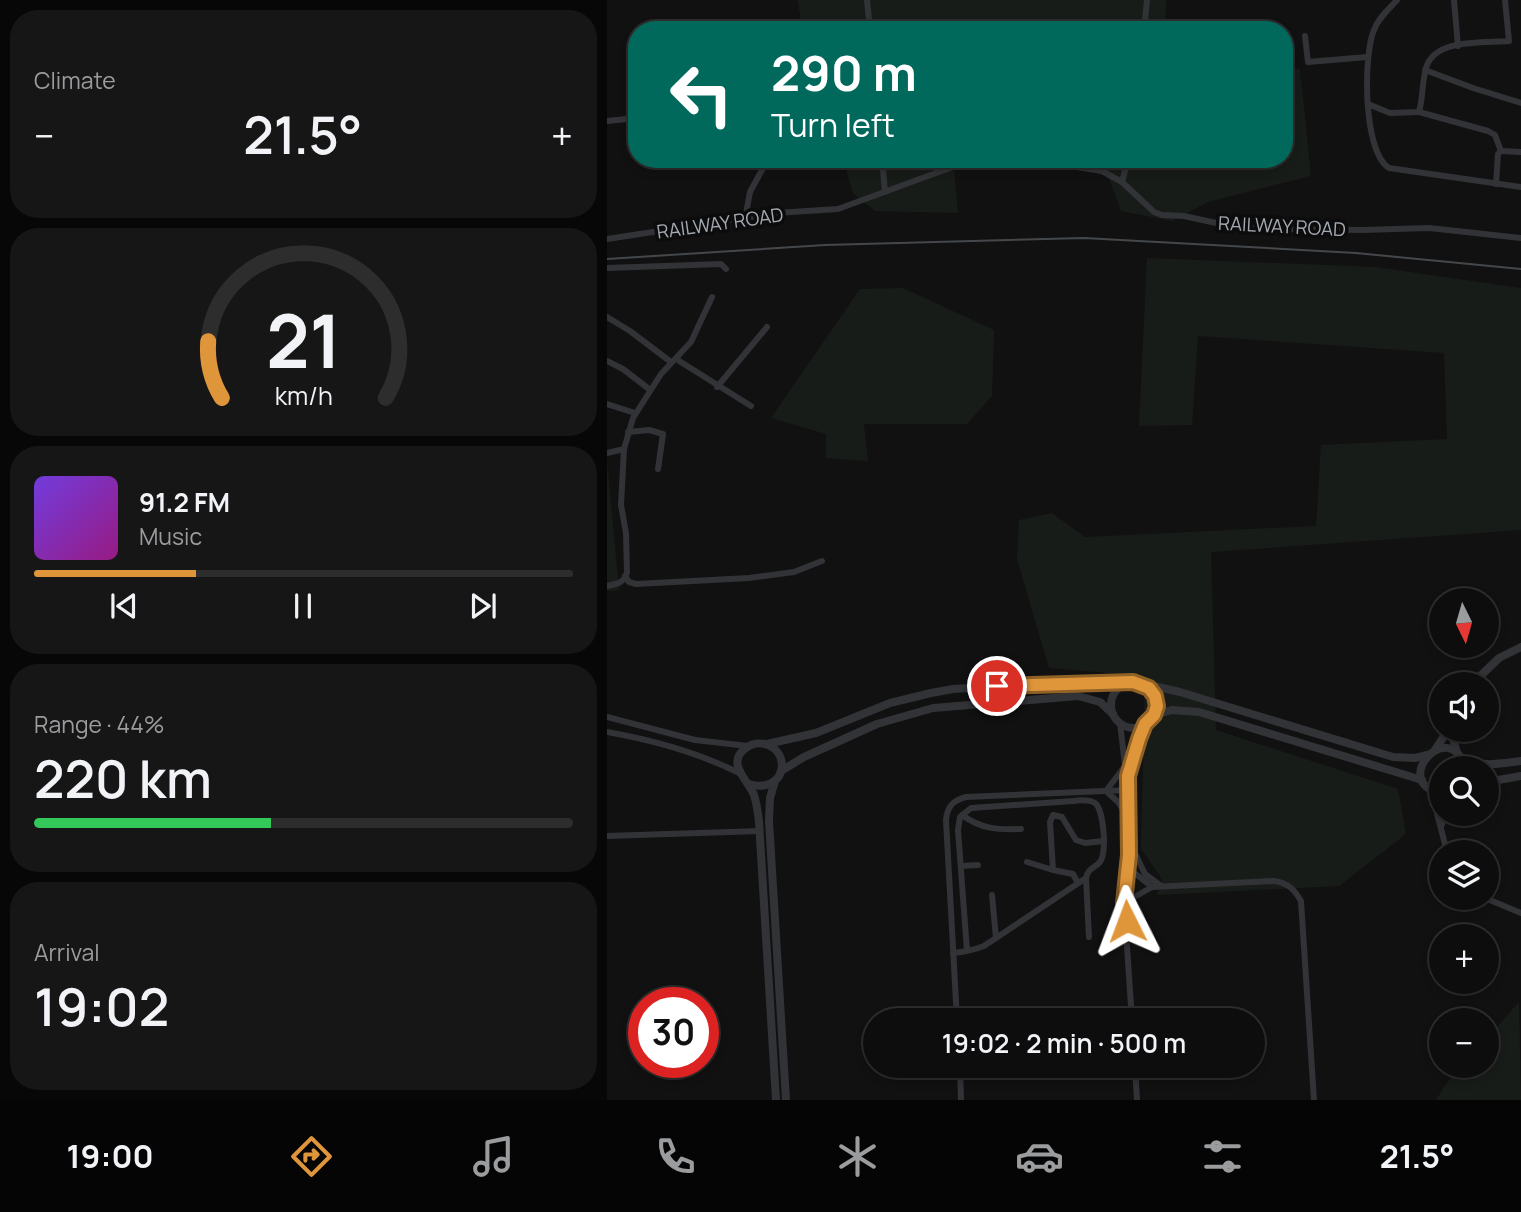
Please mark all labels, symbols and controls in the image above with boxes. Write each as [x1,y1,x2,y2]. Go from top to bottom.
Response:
text: 290 m [771,39,917,106]
icon: left [656,49,747,140]
text: Climate [34,64,116,96]
text: 21.5° [243,99,362,170]
text: Turn left [771,103,895,147]
text: − [34,109,55,161]
text: + [551,109,573,161]
street label: RAILWAY ROAD [655,201,785,245]
street label: RAILWAY ROAD [1218,210,1346,242]
text: 21 [266,290,341,390]
text: km/h [274,378,333,413]
text: 91.2 FM [139,484,230,520]
text: Music [139,520,202,552]
icon: previous [105,587,143,625]
icon: pause [284,587,322,625]
icon: next [464,587,502,625]
north arrow [1429,588,1499,658]
map controls [1429,588,1499,1078]
pin [967,656,1027,716]
icon: arrive [978,667,1016,705]
button: sound [1429,672,1499,742]
text: Range · 44% [34,708,165,740]
text: 220 km [34,743,212,814]
button: search [1429,756,1499,826]
button: layers [1429,840,1499,910]
position arrow [1090,884,1164,958]
button: + [1429,924,1499,994]
text: Arrival [34,936,100,968]
text: 19:02 [34,971,169,1042]
speed limit sign: 30 [628,987,719,1078]
button: − [1429,1008,1499,1078]
text: 19:02 · 2 min · 500 m [942,1025,1186,1061]
icon: directions [287,1132,336,1181]
icon: music [469,1132,518,1181]
icon: phone [651,1132,700,1181]
icon: climate [833,1132,882,1181]
icon: car [1015,1132,1064,1181]
icon: filters [1198,1132,1247,1181]
text: 19:00 [67,1134,154,1178]
text: 21.5° [1380,1134,1454,1178]

